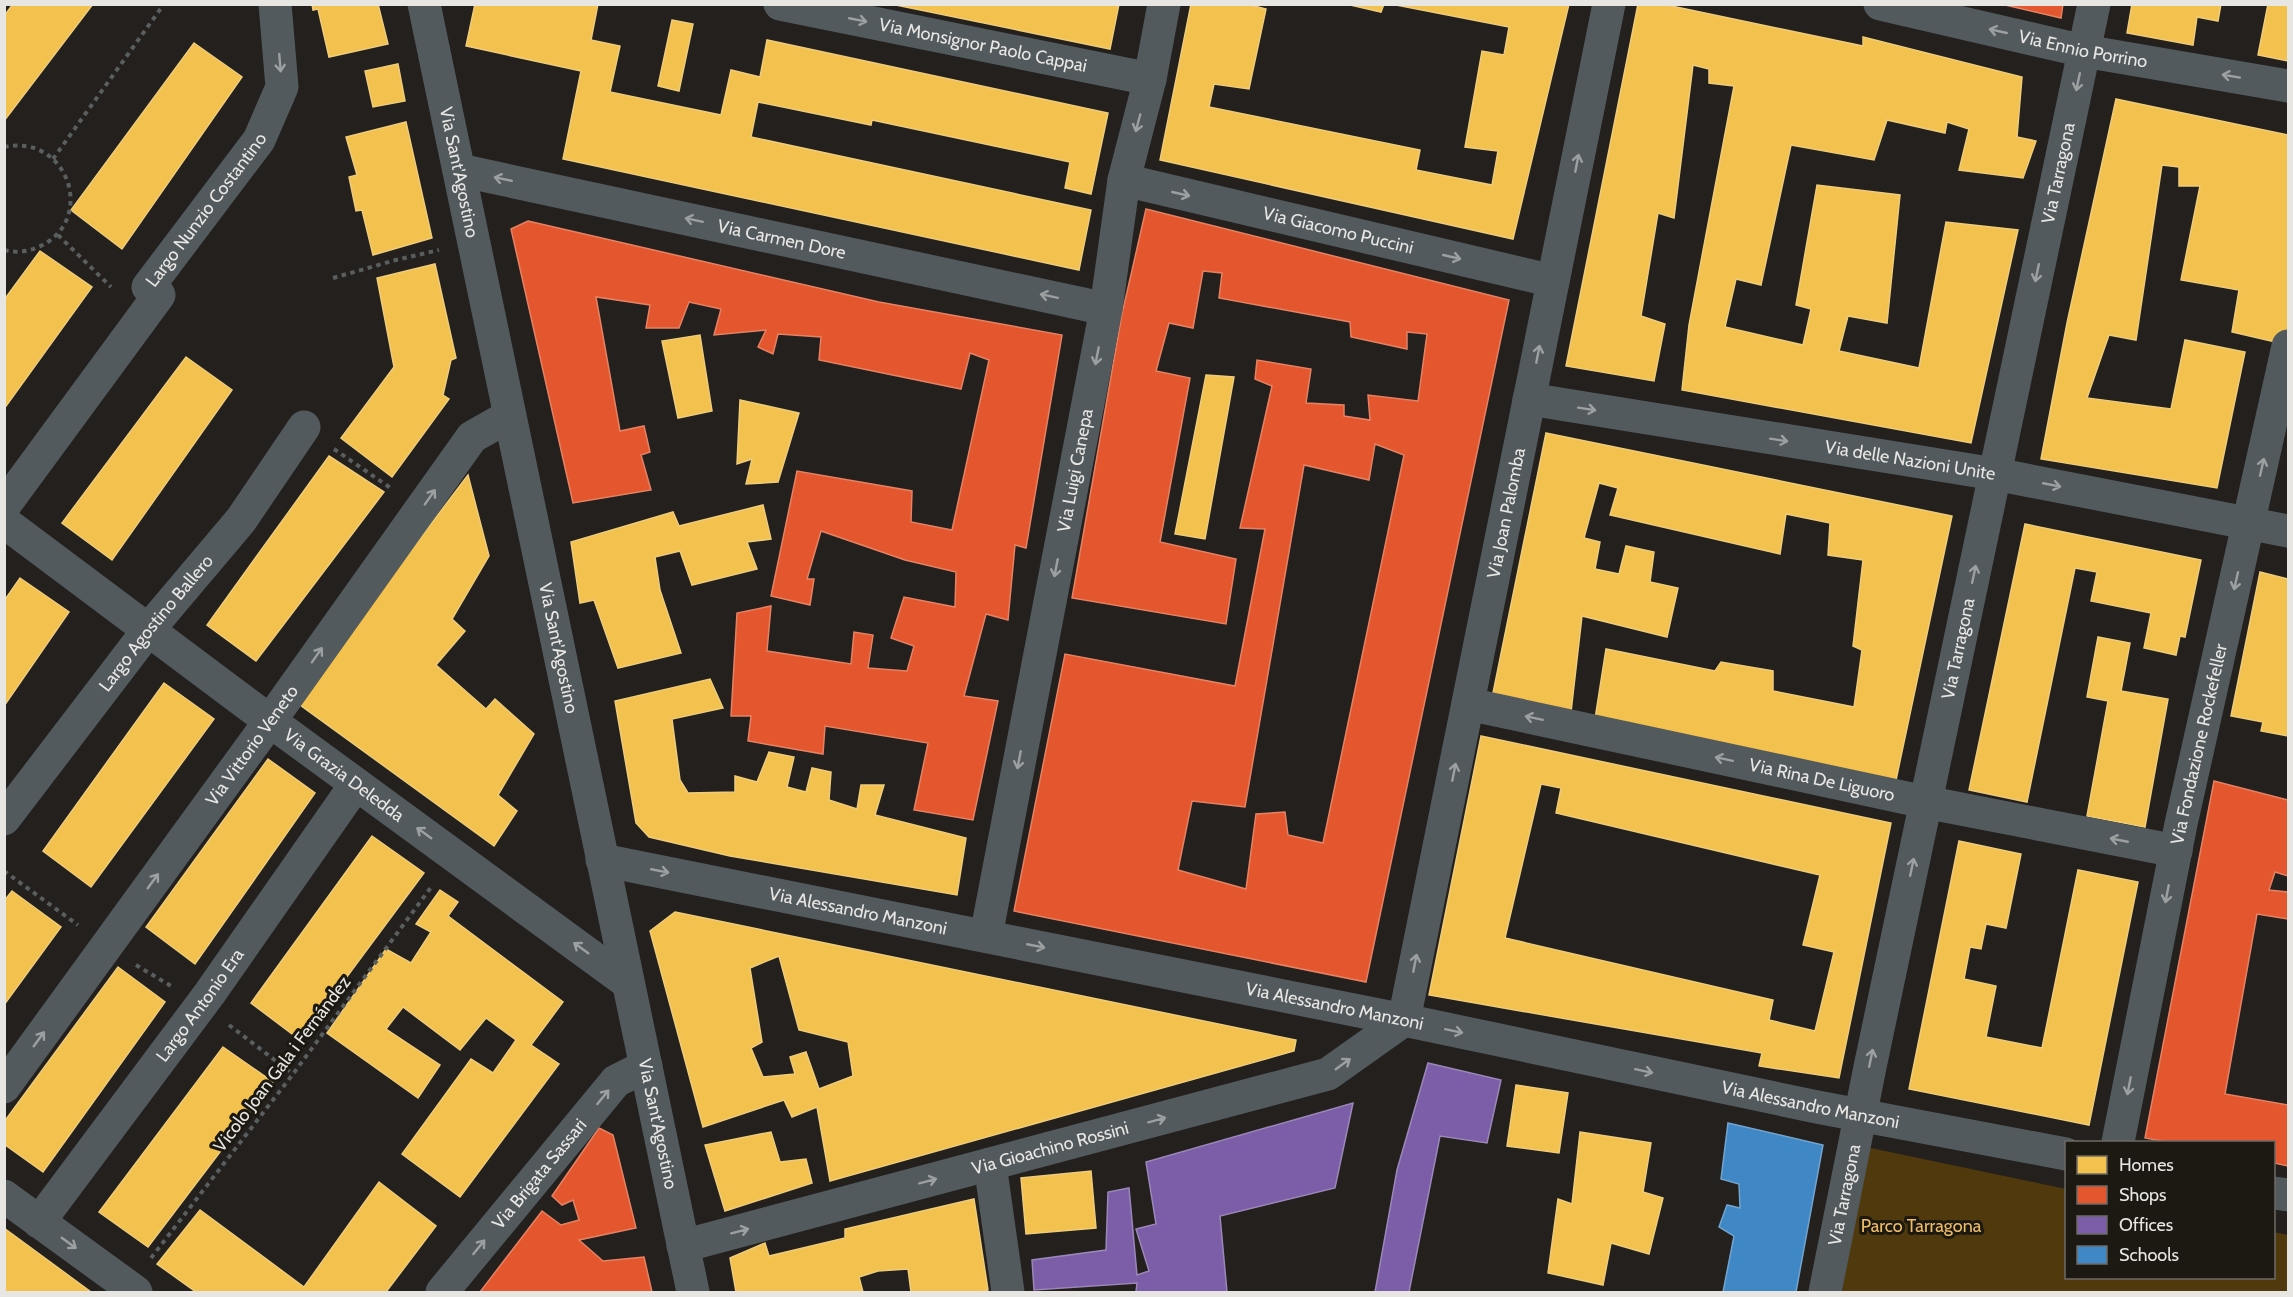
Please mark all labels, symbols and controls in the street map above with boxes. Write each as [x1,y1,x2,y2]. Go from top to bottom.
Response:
street label: Via Monsignor Paolo Cappai [877,13,1089,77]
one-way arrow [848,15,868,26]
one-way arrow [1989,25,2008,37]
street label: Via Ennio Porrino [2016,25,2149,73]
one-way arrow [275,52,286,72]
one-way arrow [2222,70,2241,81]
one-way arrow [2072,72,2083,92]
street label: Via Sant'Agostino [435,105,484,240]
one-way arrow [1132,113,1144,132]
street label: Via Tarragona [2037,120,2080,226]
street label: Largo Nunzio Costantino [141,130,272,291]
one-way arrow [1571,154,1583,173]
one-way arrow [494,173,513,184]
one-way arrow [1171,188,1190,200]
street label: Via Giacomo Puccini [1261,202,1416,259]
one-way arrow [684,214,704,225]
street label: Via Carmen Dore [716,215,848,264]
one-way arrow [1442,252,1462,263]
one-way arrow [2031,263,2043,282]
one-way arrow [1039,290,1058,302]
one-way arrow [1533,345,1544,365]
one-way arrow [1091,346,1102,366]
one-way arrow [1576,403,1596,414]
street label: Via Luigi Canepa [1053,406,1098,534]
one-way arrow [1769,434,1789,445]
street label: Via delle Nazioni Unite [1823,436,1997,485]
street label: Via Joan Palomba [1482,446,1530,580]
one-way arrow [2257,457,2268,477]
one-way arrow [2042,480,2062,491]
one-way arrow [424,489,436,505]
street label: Largo Agostino Ballero [94,550,218,696]
one-way arrow [1050,558,1061,578]
one-way arrow [1969,565,1980,584]
one-way arrow [2230,571,2242,590]
street label: Via Sant'Agostino [534,581,583,716]
street label: Via Tarragona [1937,596,1980,701]
street label: Via Fondazione Rockefeller [2166,641,2232,846]
one-way arrow [310,648,323,664]
street label: Via Vittorio Veneto [201,681,303,810]
one-way arrow [1525,712,1544,723]
street label: Via Grazia Deledda [280,724,409,827]
one-way arrow [1013,750,1024,769]
one-way arrow [1715,753,1735,764]
street label: Via Rina De Liguoro [1747,754,1897,806]
one-way arrow [1449,763,1460,782]
one-way arrow [416,827,432,839]
one-way arrow [2109,834,2129,845]
one-way arrow [1907,858,1918,878]
one-way arrow [649,866,669,877]
one-way arrow [147,874,159,890]
street label: Via Alessandro Manzoni [767,883,949,940]
one-way arrow [2161,884,2172,904]
one-way arrow [1026,941,1045,952]
one-way arrow [573,942,589,955]
street label: Largo Antonio Era [151,944,249,1066]
one-way arrow [1410,954,1421,973]
street label: Vicolo Joan Gala i Fernández [209,971,356,1156]
street label: Via Alessandro Manzoni [1244,978,1426,1035]
one-way arrow [1443,1026,1463,1037]
one-way arrow [33,1032,45,1048]
one-way arrow [1866,1049,1878,1068]
street label: Via Sant'Agostino [634,1057,682,1191]
one-way arrow [1334,1058,1350,1070]
one-way arrow [1634,1066,1654,1077]
one-way arrow [2123,1075,2134,1095]
street label: Via Alessandro Manzoni [1719,1076,1901,1133]
one-way arrow [596,1089,609,1105]
street label: Via Brigata Sassari [487,1114,591,1234]
one-way arrow [1147,1114,1166,1125]
street label: Via Gioachino Rossini [969,1117,1131,1180]
legend [2065,1141,2275,1279]
street label: Via Tarragona [1824,1142,1865,1248]
text: Homes [2119,1154,2174,1176]
one-way arrow [918,1175,937,1186]
text: Shops [2119,1184,2167,1206]
text: Offices [2119,1214,2173,1236]
park label: Parco Tarragona [1861,1215,1982,1237]
one-way arrow [730,1225,749,1236]
one-way arrow [60,1237,76,1250]
one-way arrow [473,1239,486,1255]
text: Schools [2119,1244,2179,1266]

